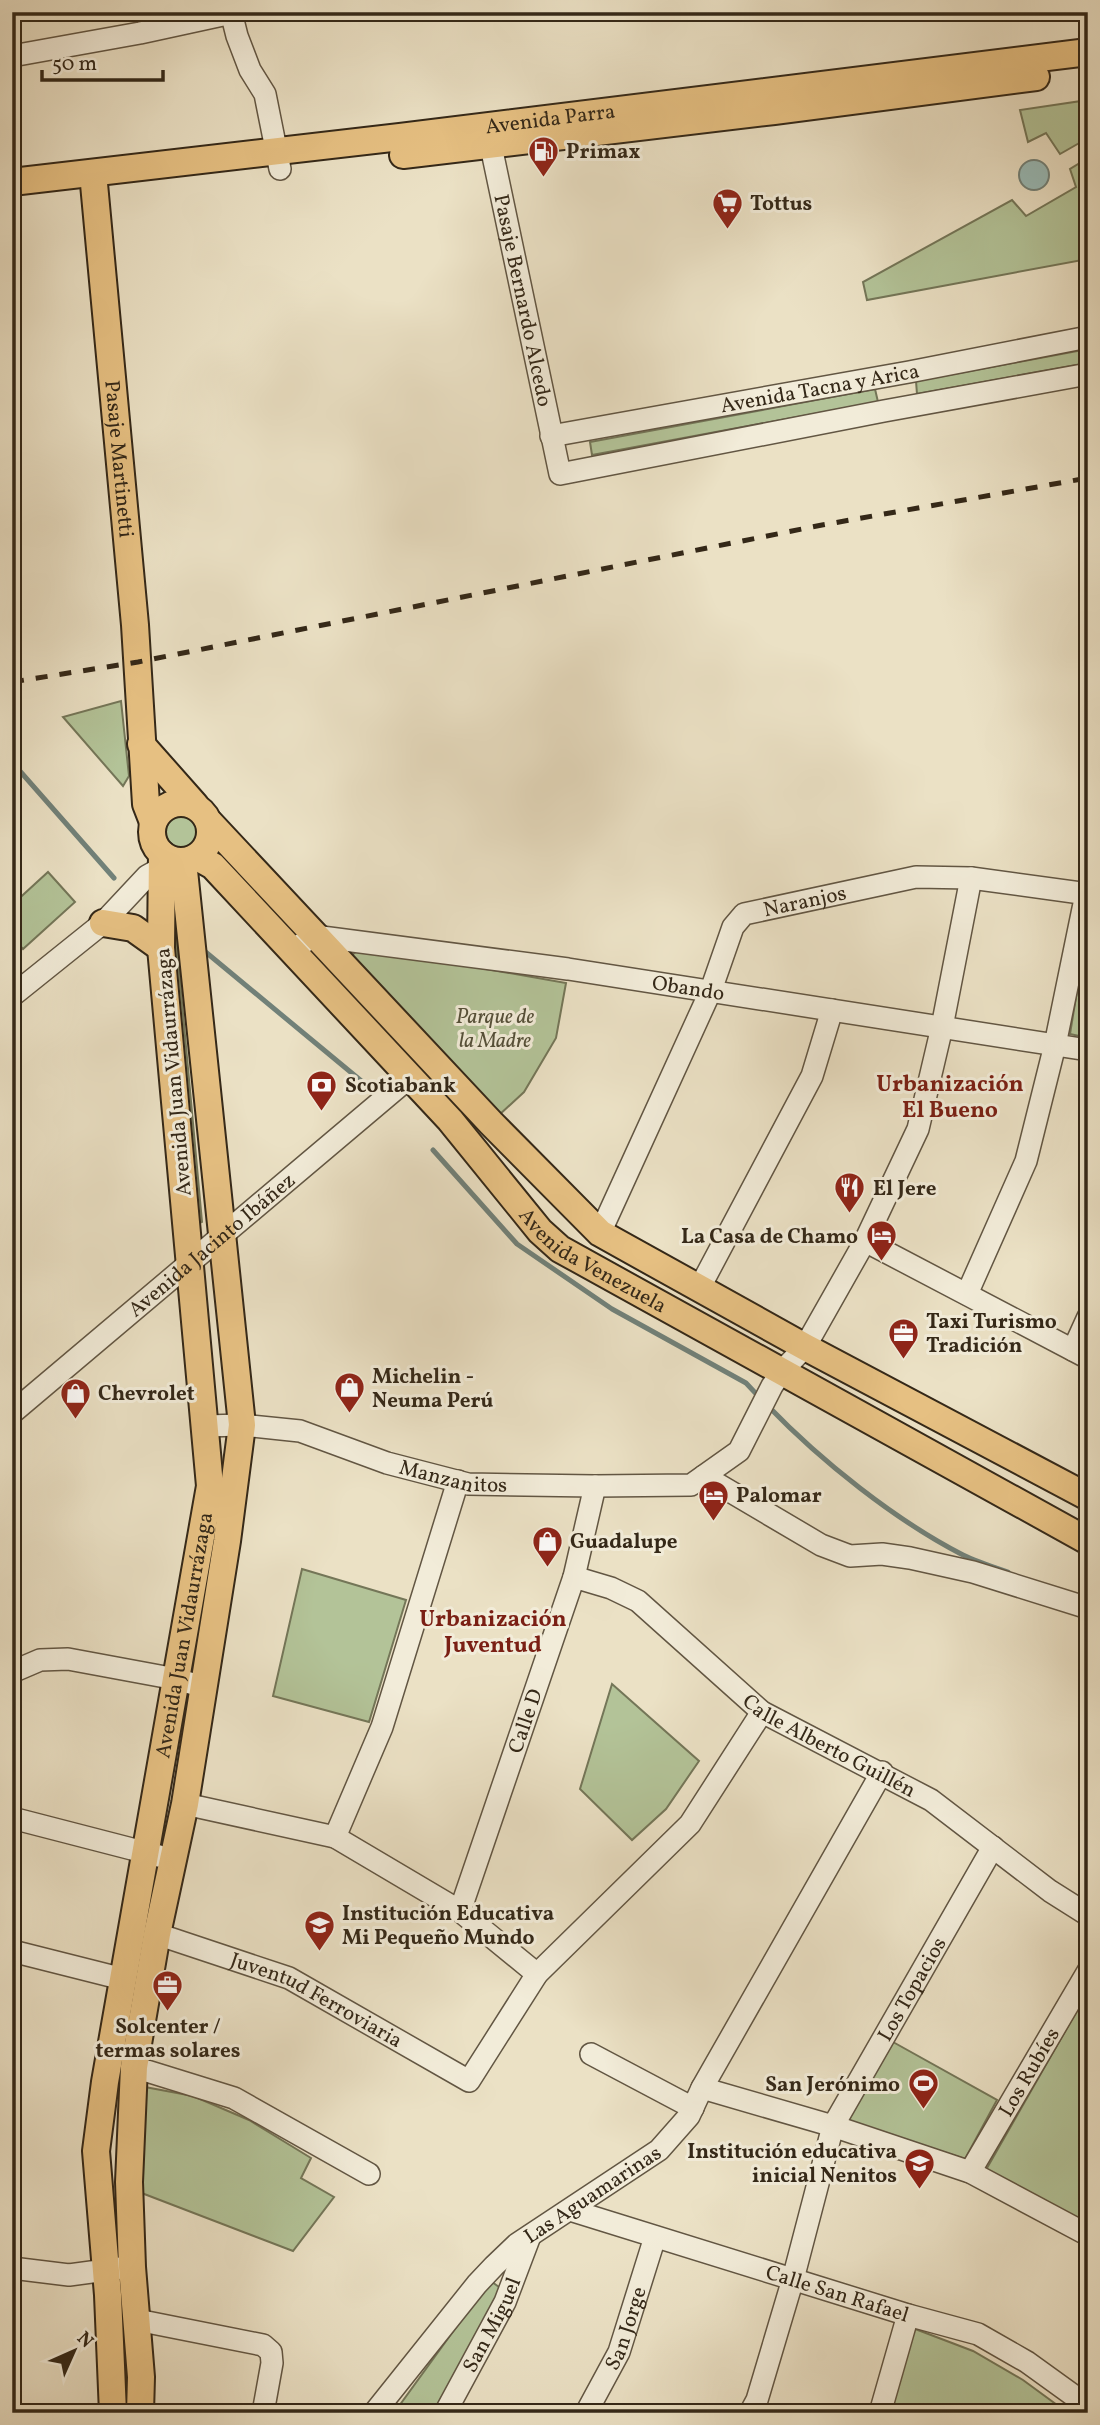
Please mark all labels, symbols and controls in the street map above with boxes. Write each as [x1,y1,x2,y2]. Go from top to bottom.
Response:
scale bar [42,38,163,82]
text: 50 m [52,50,97,79]
street label: Avenida Parra [484,98,617,142]
fuel station icon: Primax [526,134,560,178]
place label: Primax [566,138,640,167]
supermarket icon: Tottus [710,186,744,230]
place label: Tottus [750,190,812,219]
street label: Pasaje Bernardo Alcedo [485,192,558,410]
street label: Avenida Tacna y Arica [718,357,922,421]
street label: Pasaje Martinetti [96,379,140,539]
street label: Naranjos [761,879,849,925]
street label: Avenida Juan Vidaurrázaga [149,947,200,1197]
street label: Obando [650,969,726,1009]
park label: Parque de la Madre [456,1003,535,1056]
bank icon: Scotiabank [305,1068,339,1112]
district label: Urbanización El Bueno [876,1069,1024,1127]
place label: Scotiabank [345,1072,456,1101]
street label: Avenida Jacinto Ibáñez [123,1167,302,1325]
restaurant icon: El Jere [833,1171,867,1215]
place label: El Jere [873,1175,937,1204]
street label: Avenida Venezuela [511,1202,671,1321]
hotel icon: La Casa de Chamo [864,1219,898,1263]
place label: La Casa de Chamo [681,1223,858,1252]
place label: Taxi Turismo Tradición [926,1308,1057,1361]
office icon: Taxi Turismo Tradición [886,1316,920,1360]
place label: Michelin - Neuma Perú [372,1363,493,1416]
shop icon: Michelin - Neuma Perú [332,1371,366,1415]
shop icon: Chevrolet [58,1376,92,1420]
place label: Chevrolet [98,1380,195,1409]
street label: Manzanitos [396,1454,507,1501]
hotel icon: Palomar [696,1478,730,1522]
place label: Palomar [736,1482,822,1511]
street label: Avenida Juan Vidaurrázaga [149,1510,221,1761]
shop icon: Guadalupe [530,1524,564,1568]
place label: Guadalupe [570,1528,677,1557]
district label: Urbanización Juventud [419,1604,567,1662]
street label: Calle D [502,1685,551,1757]
street label: Calle Alberto Guillén [735,1688,920,1806]
place label: Institución Educativa Mi Pequeño Mundo [342,1900,554,1953]
school or university icon: Institución Educativa Mi Pequeño Mundo [302,1908,336,1952]
street label: Los Topacios [871,1932,954,2047]
street label: Juventud Ferroviaria [226,1946,407,2056]
office icon: Solcenter / termas solares [151,1969,185,2013]
place label: Solcenter / termas solares [96,2013,240,2066]
street label: Los Rubíes [992,2023,1068,2123]
sports icon: San Jerónimo [906,2067,940,2111]
place label: San Jerónimo [765,2071,900,2100]
place label: Institución educativa inicial Nenitos [687,2138,897,2191]
street label: Las Aguamarinas [519,2139,668,2252]
school or university icon: Institución educativa inicial Nenitos [903,2146,937,2190]
street label: Calle San Rafael [762,2259,912,2330]
street label: San Miguel [456,2273,529,2378]
street label: San Jorge [599,2283,655,2376]
north arrow [38,2316,108,2386]
text: N [71,2326,99,2355]

